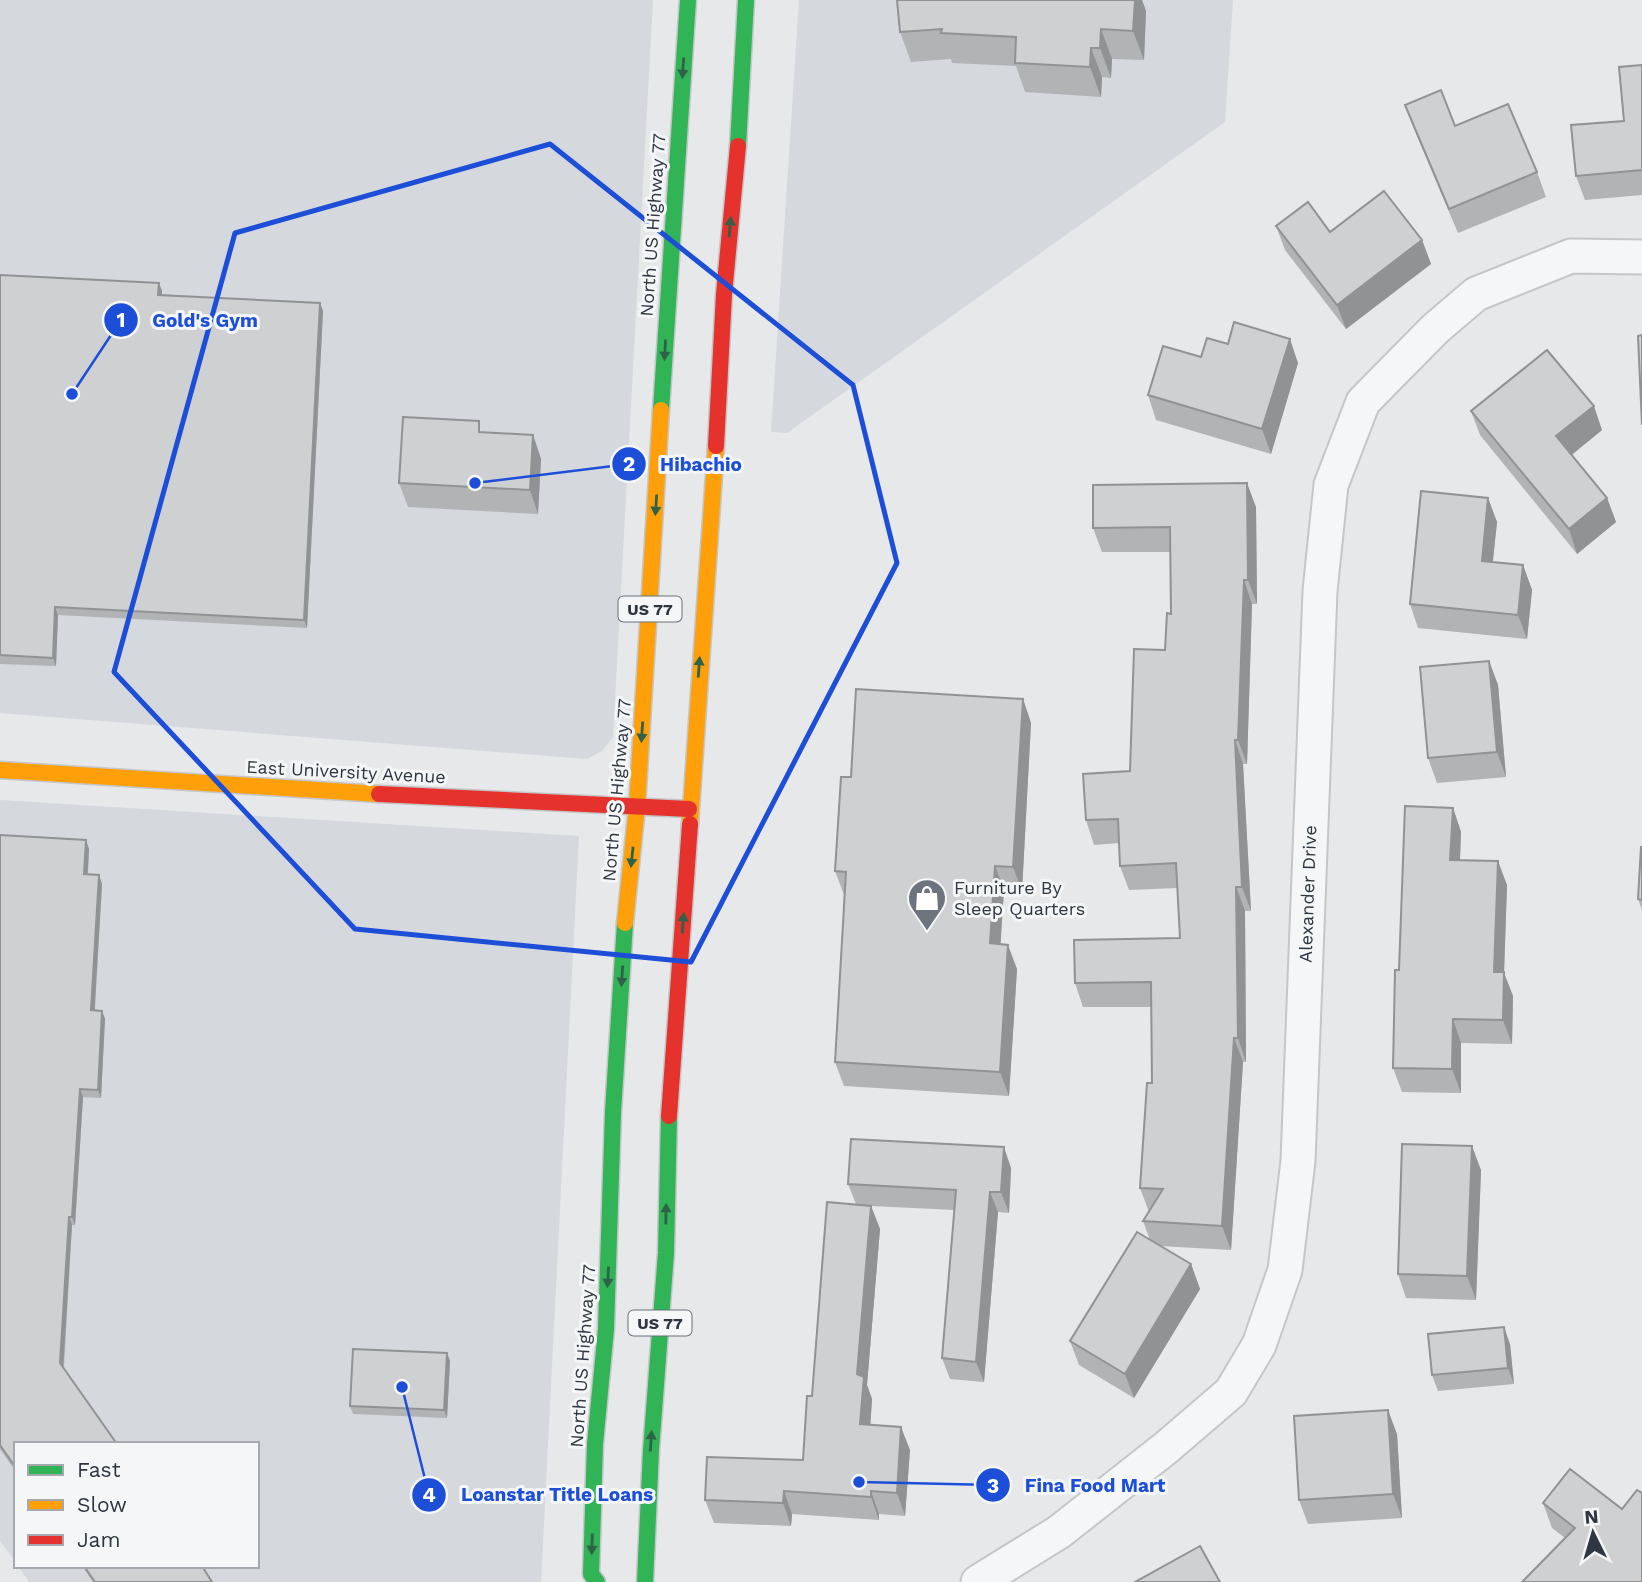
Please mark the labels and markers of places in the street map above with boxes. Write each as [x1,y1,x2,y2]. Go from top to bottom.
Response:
callout: Gold's Gym [104,300,272,340]
callout: Hibachio [612,444,756,484]
shop icon: Furniture By Sleep Quarters [906,877,948,932]
place label: Furniture By Sleep Quarters [954,877,1085,919]
callout: Fina Food Mart [976,1465,1179,1505]
callout: Loanstar Title Loans [411,1475,667,1515]

